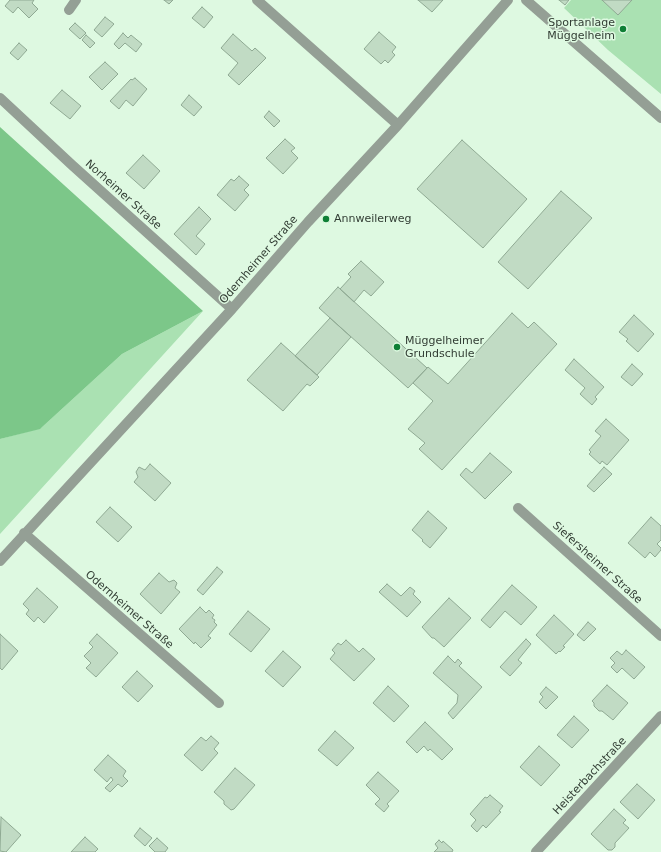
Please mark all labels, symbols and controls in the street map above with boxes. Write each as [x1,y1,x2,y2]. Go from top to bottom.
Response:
place label: Sportanlage Müggelheim [547,16,615,42]
marker: Sportanlage Müggelheim [618,24,628,34]
street label: Norheimer Straße [82,157,164,233]
place label: Annweilerweg [334,212,411,226]
street label: Odernheimer Straße [217,213,301,307]
marker: Annweilerweg [321,214,331,224]
place label: Müggelheimer Grundschule [405,334,484,360]
marker: Müggelheimer Grundschule [392,342,402,352]
street label: Siefersheimer Straße [549,519,645,607]
street label: Odernheimer Straße [82,568,176,652]
street label: Heisterbachstraße [551,735,629,817]

